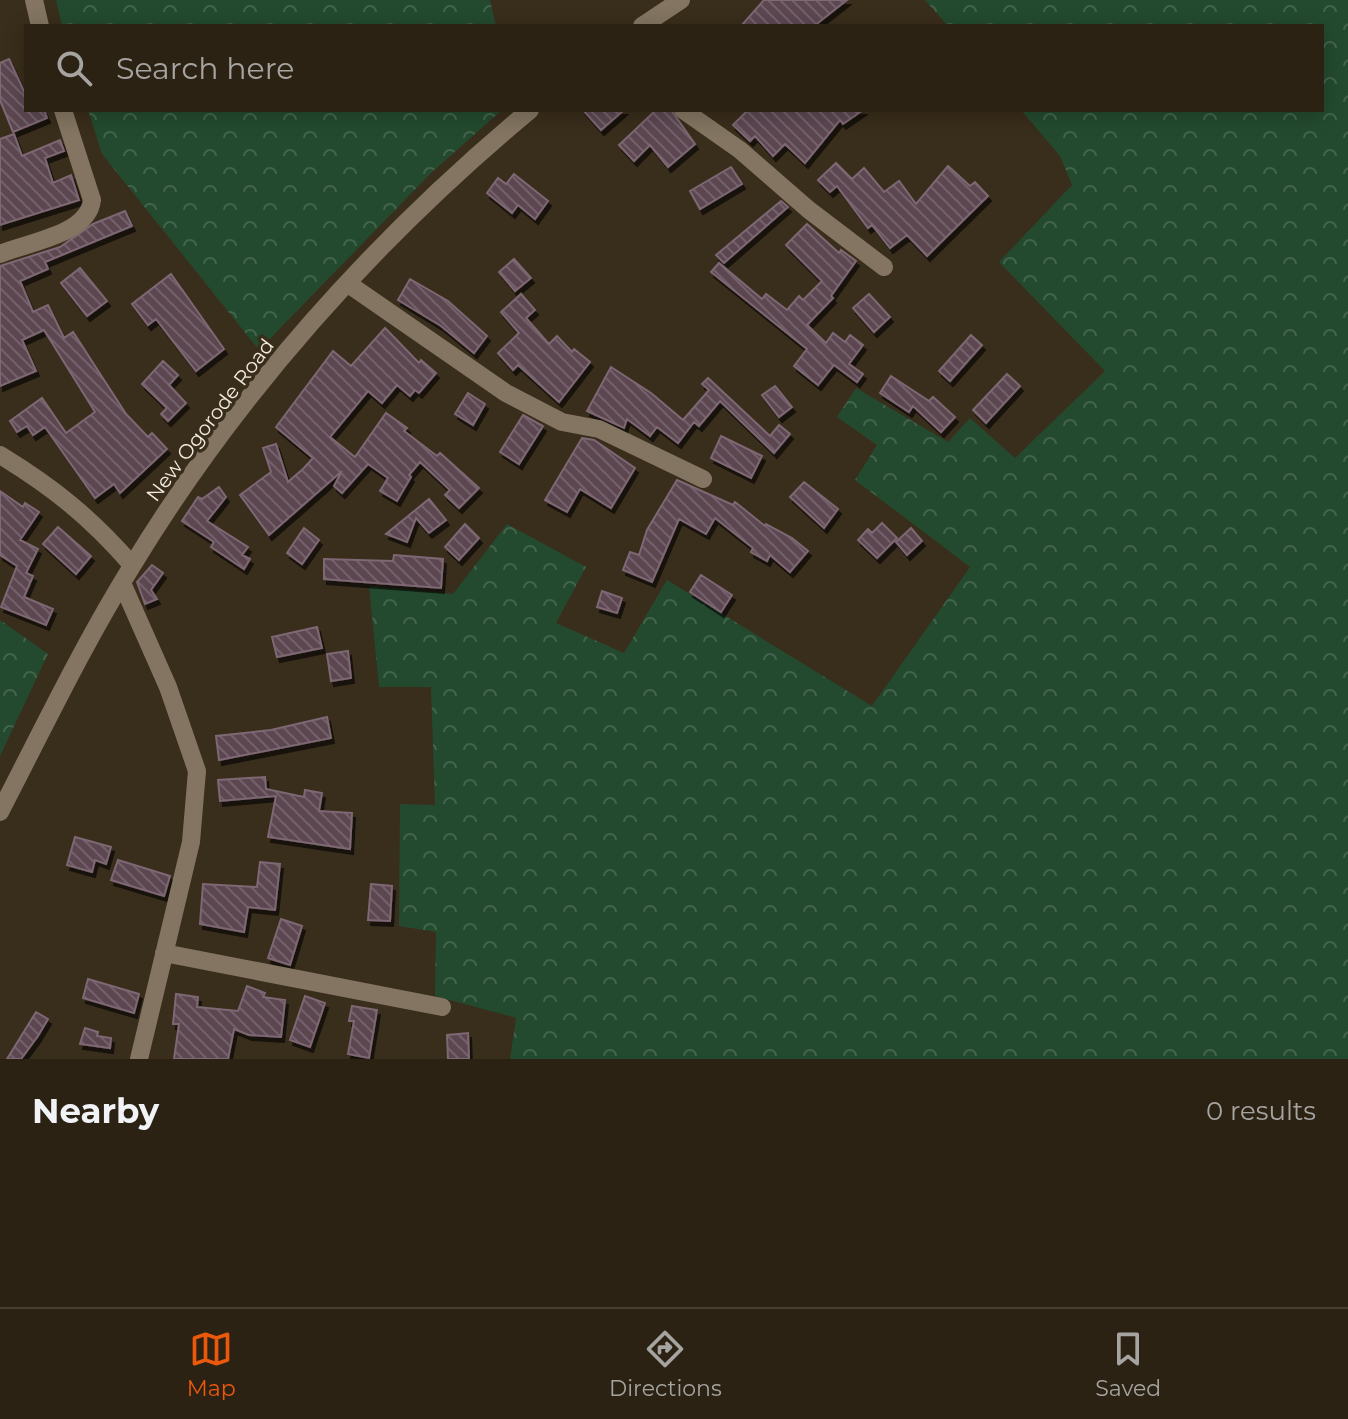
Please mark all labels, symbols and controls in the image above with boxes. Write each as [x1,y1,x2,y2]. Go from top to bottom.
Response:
search box [24,24,1324,112]
icon: search [52,46,96,90]
text: Search here [116,50,294,87]
street label: New Ogorode Road [141,334,279,506]
text: Nearby [32,1090,159,1132]
text: 0 results [1206,1095,1316,1127]
tab: Map [187,1327,236,1402]
tab: Directions [609,1327,722,1402]
tab: Saved [1095,1327,1161,1402]

